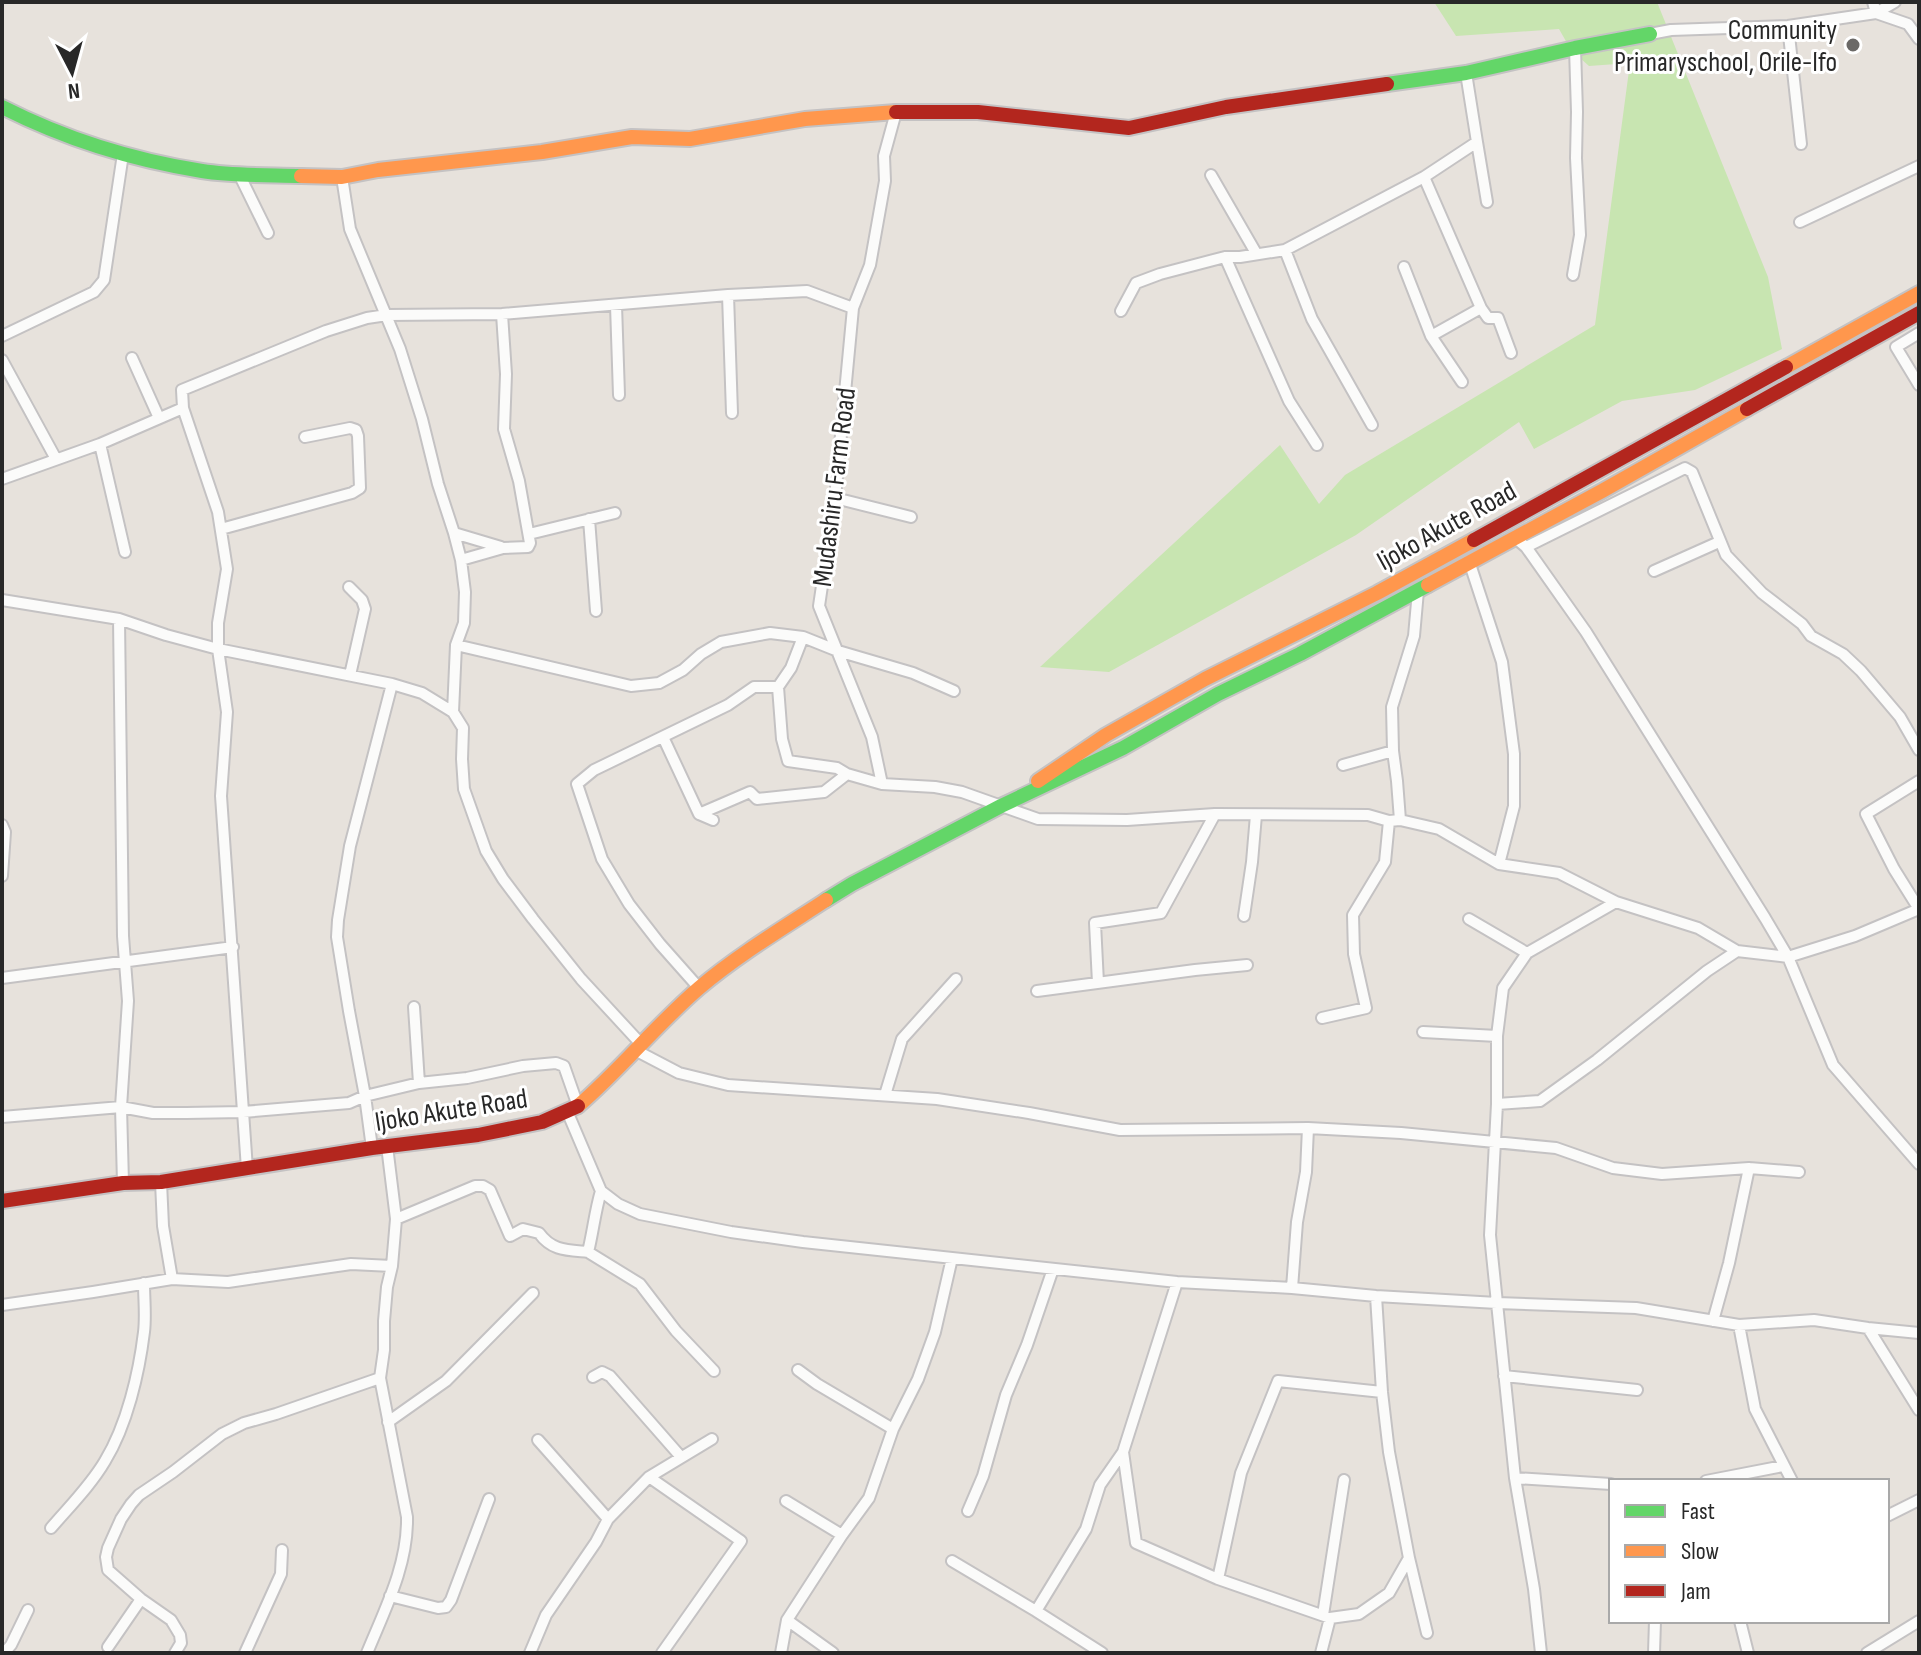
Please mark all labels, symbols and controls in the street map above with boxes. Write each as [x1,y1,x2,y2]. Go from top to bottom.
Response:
place label: Community Primaryschool, Orile-Ifo [1614,14,1837,79]
north arrow [32,32,112,112]
marker: Community Primaryschool, Orile-Ifo [1844,36,1862,54]
text: N [67,76,81,104]
street label: Mudashiru Farm Road [806,386,863,589]
street label: Ijoko Akute Road [1371,475,1522,578]
street label: Ijoko Akute Road [373,1082,530,1139]
legend [1609,1479,1889,1623]
text: Fast [1681,1497,1715,1526]
text: Slow [1681,1537,1719,1566]
text: Jam [1680,1577,1711,1606]

